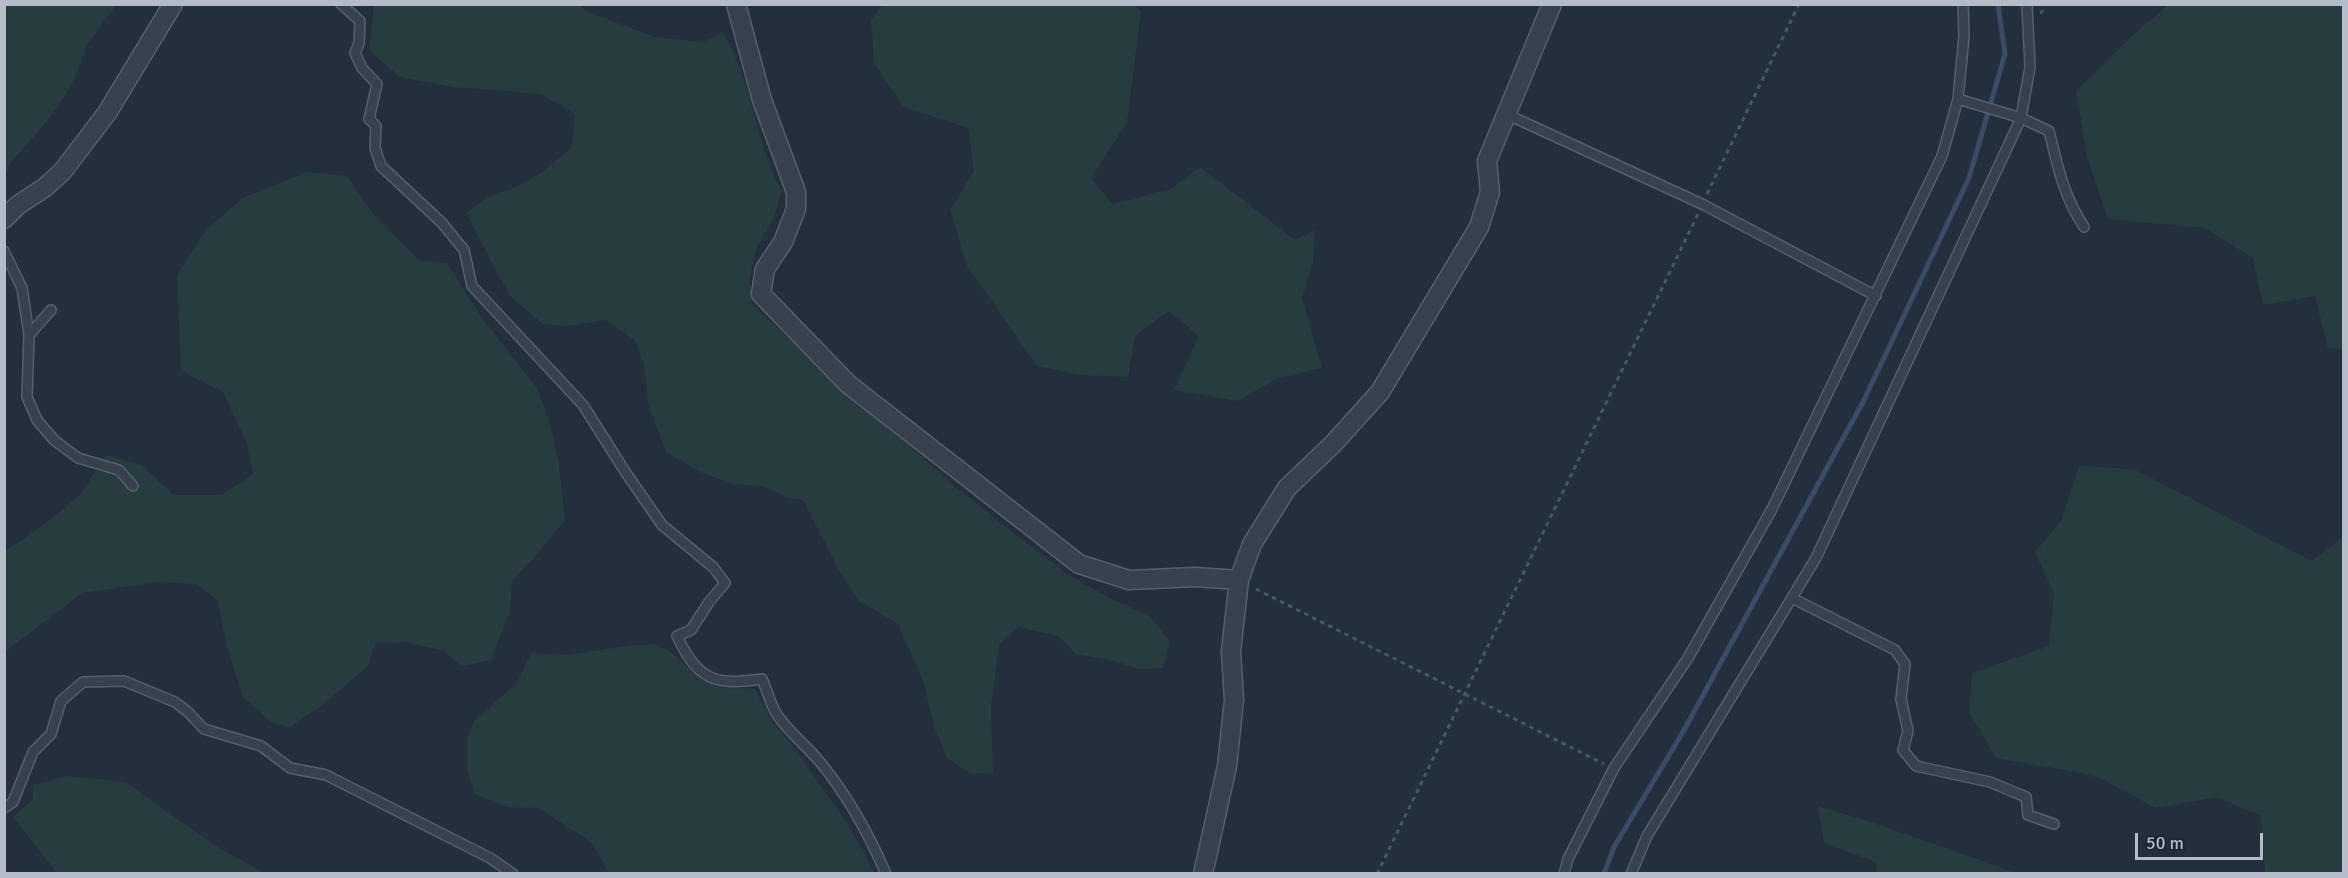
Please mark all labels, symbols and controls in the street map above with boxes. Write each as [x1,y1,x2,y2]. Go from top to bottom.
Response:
scale bar [2138,821,2266,859]
text: 50 m [2146,832,2184,854]

